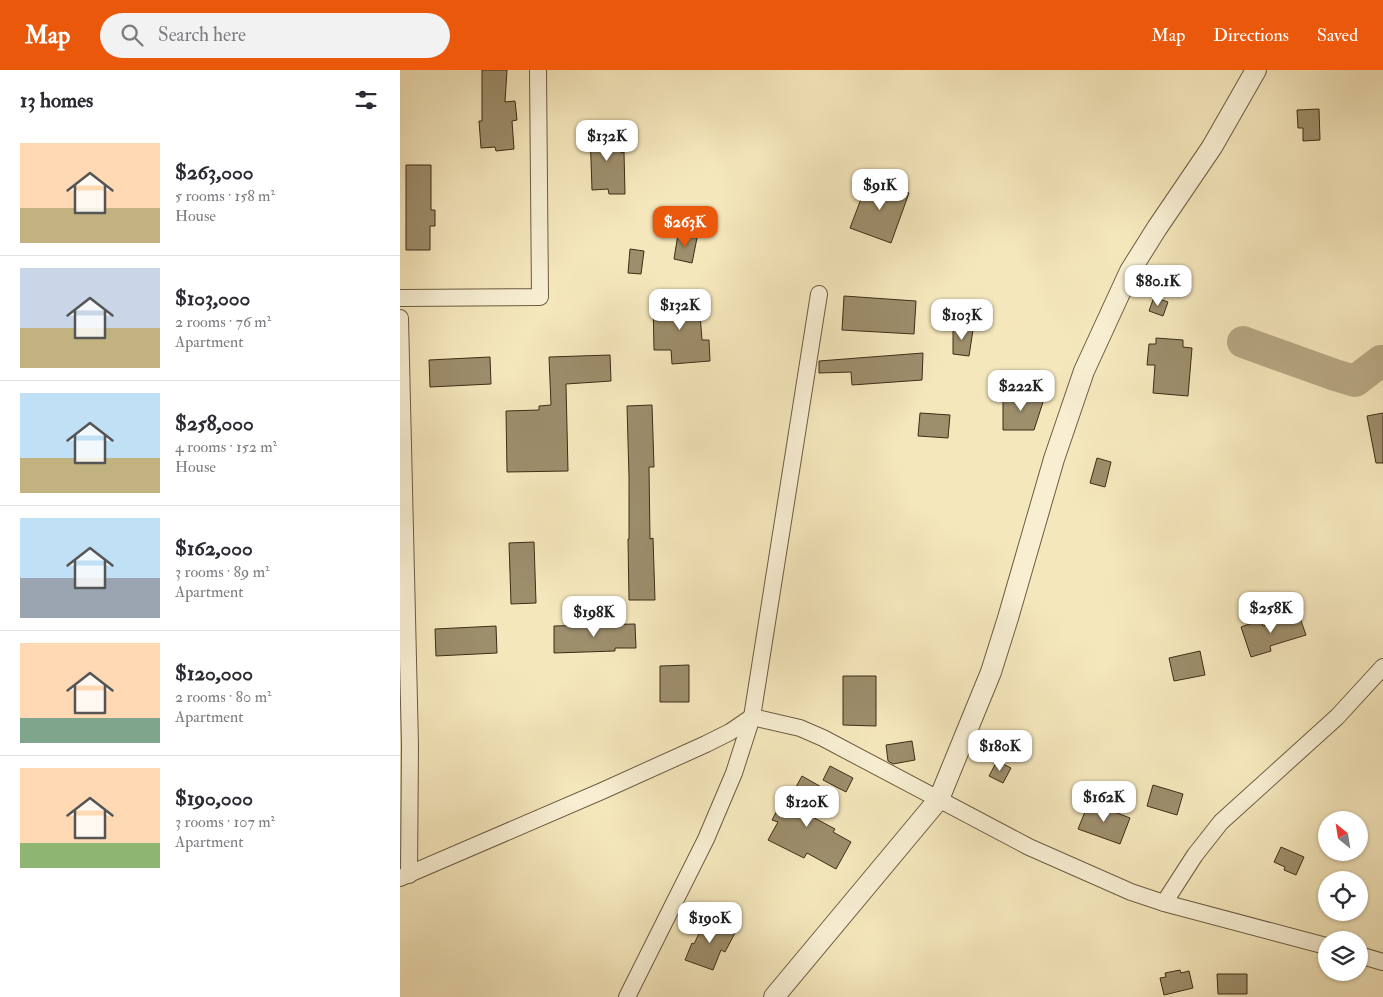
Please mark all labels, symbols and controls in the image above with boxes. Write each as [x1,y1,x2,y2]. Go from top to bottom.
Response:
search box [100,13,450,58]
text: Map [25,20,70,51]
icon: search [118,21,146,49]
text: Search here [158,23,246,47]
text: Map [1152,24,1185,47]
text: Directions [1213,24,1289,47]
text: Saved [1317,24,1358,47]
icon: filters [352,86,380,114]
text: 13 homes [20,87,93,114]
pin: $132K [572,119,642,162]
text: $132K [587,126,627,146]
text: $263,000 [175,159,253,186]
icon: home [60,163,120,223]
pin: $91K [850,168,910,211]
text: $91K [863,175,897,195]
text: 5 rooms · 158 m² [175,186,275,206]
text: House [175,206,216,226]
pin: $263K [650,206,720,248]
text: $263K [664,212,706,232]
pin: $80.1K [1117,264,1199,307]
text: $80.1K [1136,271,1180,291]
text: $103,000 [175,285,250,312]
icon: home [60,288,120,348]
pin: $132K [645,288,715,331]
text: $132K [660,295,700,315]
pin: $103K [927,298,997,341]
text: $103K [942,305,982,325]
text: 2 rooms · 76 m² [175,312,271,332]
text: Apartment [175,332,243,352]
pin: $222K [986,370,1056,412]
text: $222K [999,376,1043,396]
text: $258,000 [175,410,254,437]
icon: home [60,413,120,473]
text: 4 rooms · 152 m² [175,437,277,457]
text: House [175,457,216,477]
text: $162,000 [175,535,253,562]
icon: home [60,538,120,598]
text: 3 rooms · 89 m² [175,562,270,582]
text: Apartment [175,582,243,602]
pin: $258K [1236,592,1306,634]
pin: $198K [559,596,629,638]
text: $258K [1250,598,1292,618]
text: $198K [573,602,615,622]
text: $120,000 [175,660,253,687]
icon: home [60,663,120,723]
text: 2 rooms · 80 m² [175,687,272,707]
text: Apartment [175,707,243,727]
pin: $180K [965,730,1035,772]
text: $180K [979,736,1021,756]
pin: $162K [1069,780,1139,823]
text: $190,000 [175,785,253,812]
pin: $120K [772,786,842,828]
text: $162K [1083,787,1125,807]
icon: home [60,788,120,848]
text: $120K [786,792,828,812]
north arrow [1318,811,1368,861]
map controls [1318,811,1368,981]
text: 3 rooms · 107 m² [175,812,275,832]
text: Apartment [175,832,243,852]
button: locate [1318,871,1368,921]
pin: $190K [675,902,745,944]
text: $190K [689,908,731,928]
button: layers [1318,931,1368,981]

